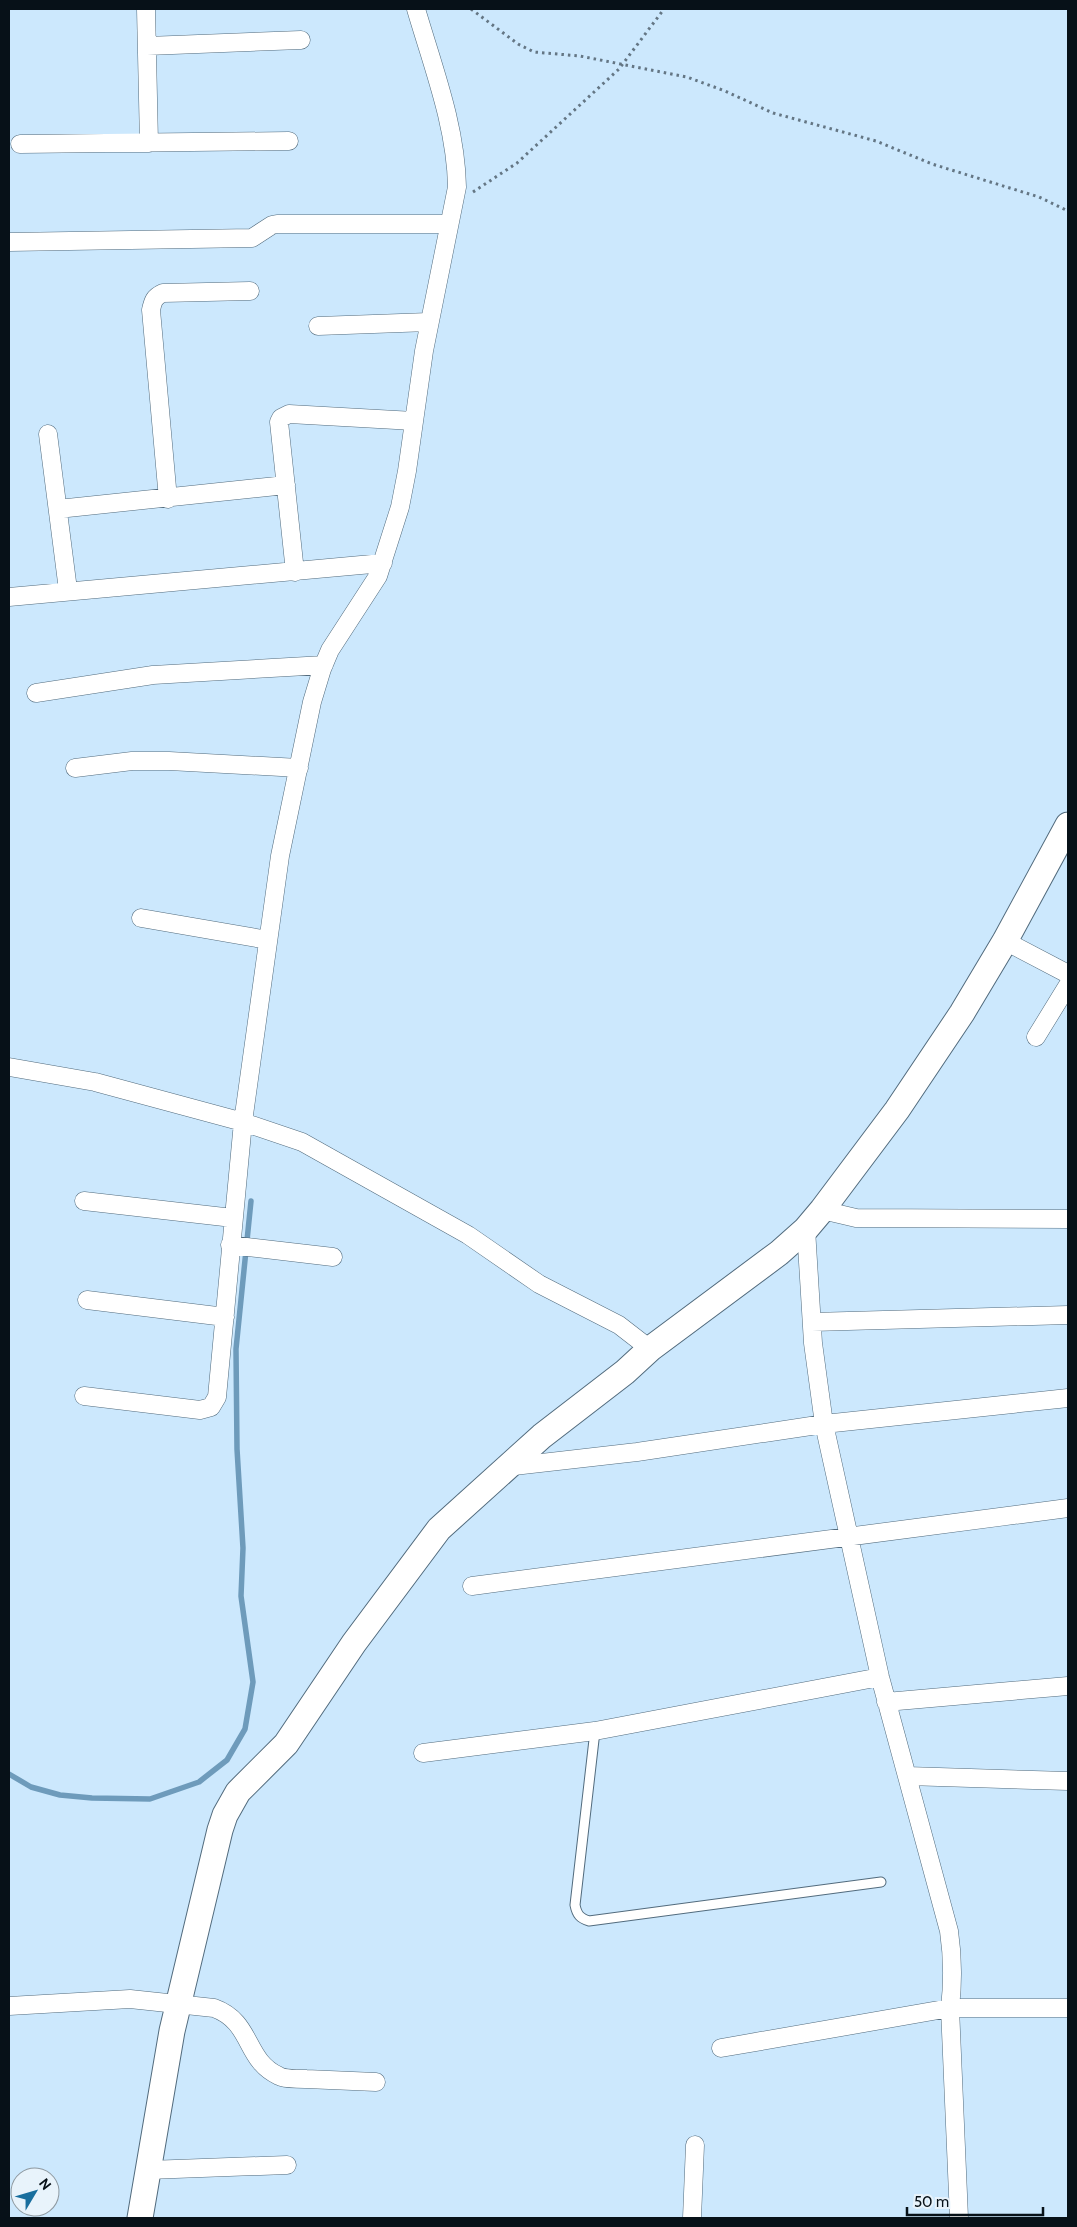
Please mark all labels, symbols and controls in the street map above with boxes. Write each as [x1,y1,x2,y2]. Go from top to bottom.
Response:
north arrow [10,2167,60,2217]
text: N [35,2175,55,2193]
scale bar [907,2184,1043,2216]
text: 50 m [914,2193,949,2211]

